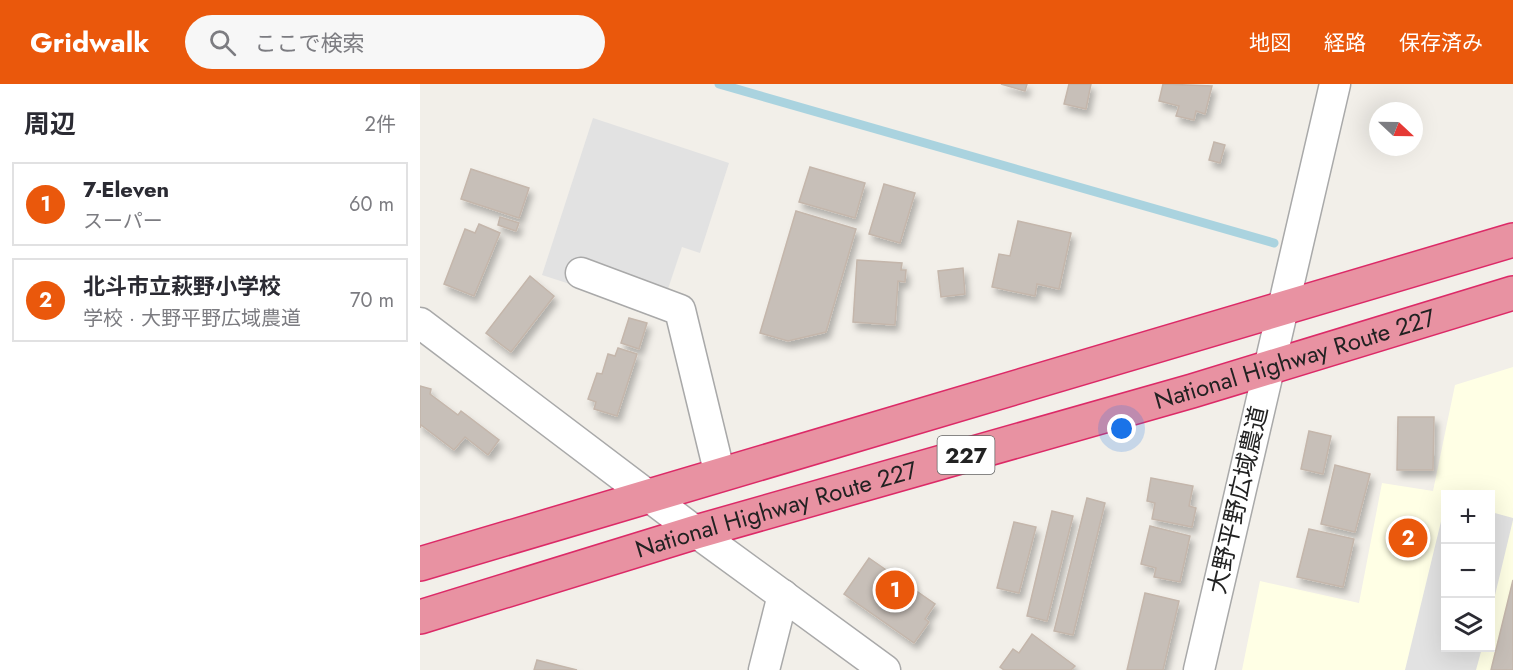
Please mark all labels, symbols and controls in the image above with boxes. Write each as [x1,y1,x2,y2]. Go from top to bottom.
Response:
search box [185,15,605,69]
text: Gridwalk [30,22,149,63]
icon: search [206,26,239,59]
text: ここで検索 [254,27,364,59]
text: 地図 [1249,28,1291,58]
text: 経路 [1324,28,1366,58]
text: 保存済み [1399,28,1483,58]
north arrow [1369,102,1423,156]
text: 周辺 [24,105,76,143]
text: 2件 [365,110,396,139]
text: 7-Eleven [83,173,169,205]
text: 1 [40,190,51,219]
text: 60 m [349,190,394,219]
text: スーパー [83,207,163,236]
text: 北斗市立萩野小学校 [83,270,281,302]
text: 2 [39,286,52,315]
text: 70 m [350,286,394,315]
street label: National Highway Route 227 [1150,300,1440,418]
text: 学校 · 大野平野広域農道 [83,304,301,333]
street label: 大野平野広域農道 [1199,402,1276,597]
your location [1107,414,1136,443]
road number: 227 [938,436,994,474]
street label: National Highway Route 227 [631,452,921,567]
map controls [1441,490,1495,652]
button: + [1441,490,1495,544]
pin: 2 [1388,516,1428,560]
button: − [1441,544,1495,598]
pin: 1 [876,568,914,612]
button: layers [1441,598,1495,652]

